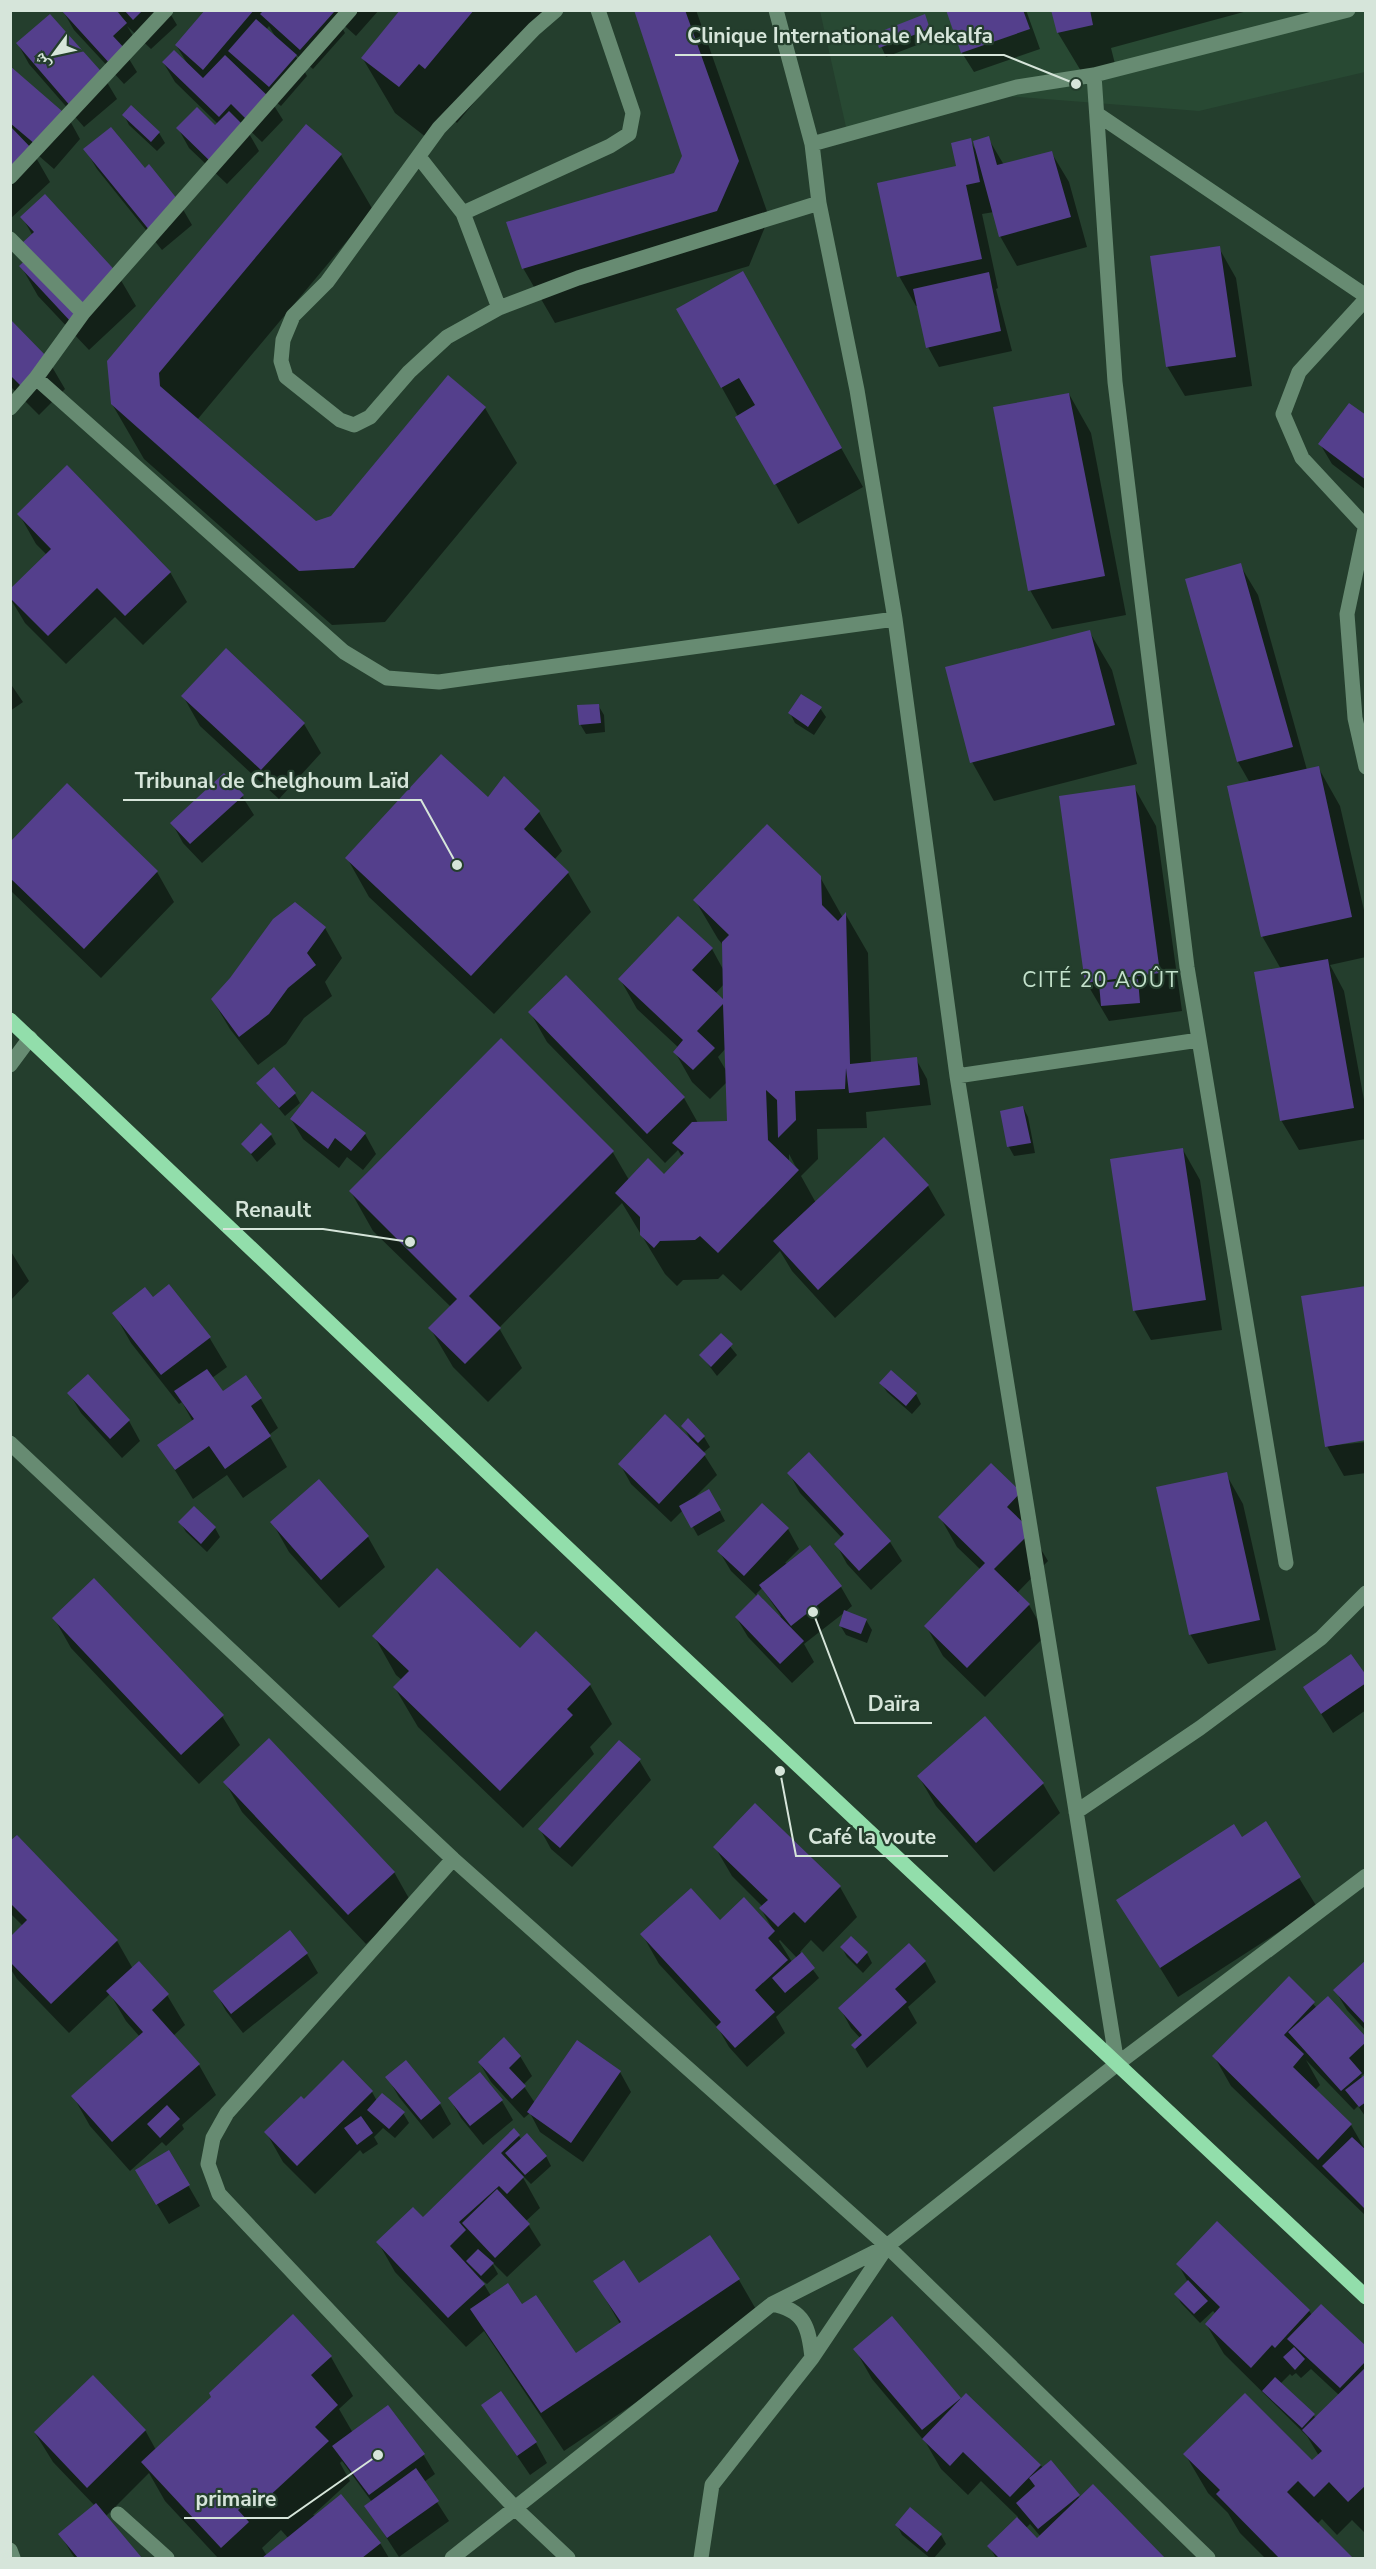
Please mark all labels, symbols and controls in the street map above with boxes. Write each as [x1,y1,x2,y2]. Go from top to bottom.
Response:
callout: Clinique Internationale Mekalfa [675,16,1004,55]
text: Clinique Internationale Mekalfa [687,22,993,50]
north arrow [24,24,84,84]
text: ش [28,48,56,75]
callout: Tribunal de Chelghoum Laïd [123,761,421,800]
text: Tribunal de Chelghoum Laïd [135,767,409,795]
district label: CITÉ 20 AOÛT [1022,966,1180,994]
callout: Renault [223,1190,323,1229]
text: Renault [235,1196,312,1224]
callout: Daïra [855,1684,932,1723]
text: Daïra [868,1690,920,1718]
callout: Café la voute [796,1817,948,1856]
text: Café la voute [808,1823,936,1851]
callout: primaire [184,2479,288,2518]
text: primaire [196,2485,276,2513]

